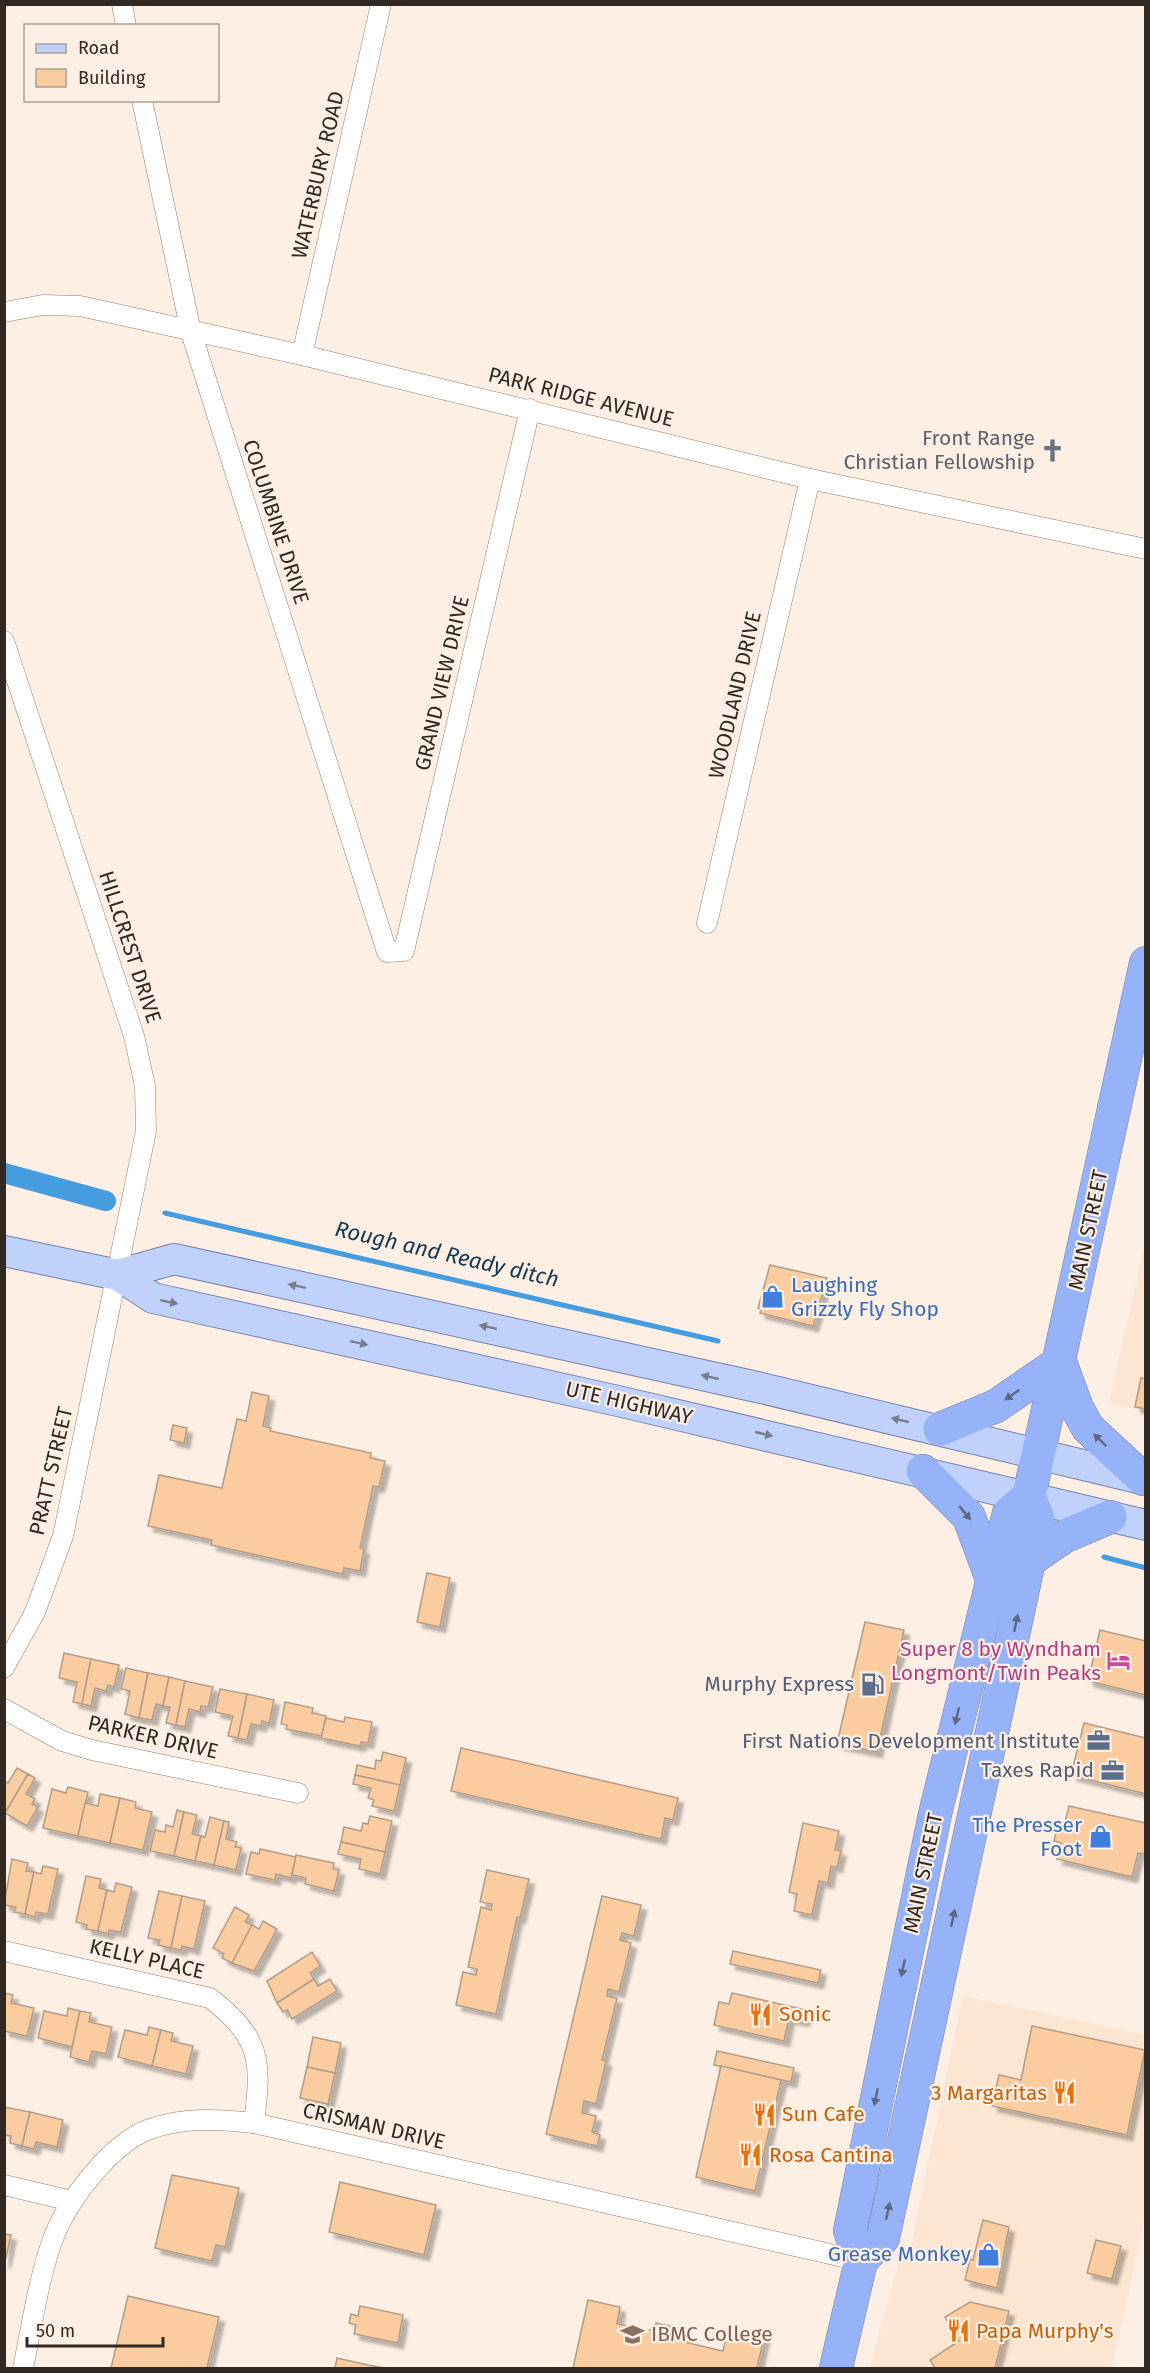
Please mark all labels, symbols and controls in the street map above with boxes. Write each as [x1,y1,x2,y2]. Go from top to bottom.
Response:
legend [24,24,219,102]
text: Road [78,37,120,59]
text: Building [78,67,146,89]
street label: WATERBURY ROAD [286,89,350,261]
street label: PARK RIDGE AVENUE [486,361,676,433]
place label: Front Range Christian Fellowship [843,425,1035,475]
street label: COLUMBINE DRIVE [237,436,315,608]
church icon: Front Range Christian Fellowship [1040,437,1066,463]
street label: GRAND VIEW DRIVE [409,593,475,773]
street label: WOODLAND DRIVE [703,609,767,781]
street label: HILLCREST DRIVE [93,868,167,1026]
street label: MAIN STREET [1063,1167,1113,1293]
water label: Rough and Ready ditch [332,1215,562,1293]
place label: Laughing Grizzly Fly Shop [791,1272,939,1322]
one-way arrow [288,1281,307,1290]
shop icon: Laughing Grizzly Fly Shop [760,1284,786,1310]
one-way arrow [160,1297,178,1307]
one-way arrow [479,1322,497,1332]
one-way arrow [350,1339,369,1349]
one-way arrow [701,1371,720,1381]
street label: UTE HIGHWAY [563,1376,695,1430]
one-way arrow [1004,1389,1020,1400]
street label: PRATT STREET [24,1404,78,1538]
one-way arrow [891,1415,910,1425]
one-way arrow [754,1430,773,1440]
one-way arrow [1093,1433,1107,1447]
one-way arrow [958,1505,970,1520]
one-way arrow [1012,1613,1022,1632]
place label: Super 8 by Wyndham Longmont/Twin Peaks [891,1636,1101,1686]
hotel icon: Super 8 by Wyndham Longmont/Twin Peaks [1106,1648,1132,1674]
place label: Murphy Express [705,1671,854,1697]
fuel station icon: Murphy Express [859,1671,885,1697]
one-way arrow [952,1706,962,1725]
street label: PARKER DRIVE [85,1709,221,1765]
place label: First Nations Development Institute [742,1728,1080,1754]
office icon: First Nations Development Institute [1085,1728,1111,1754]
place label: Taxes Rapid [981,1757,1094,1783]
office icon: Taxes Rapid [1099,1757,1125,1783]
street label: MAIN STREET [898,1810,948,1936]
place label: The Presser Foot [972,1812,1082,1862]
shop icon: The Presser Foot [1087,1824,1113,1850]
one-way arrow [949,1909,958,1928]
street label: KELLY PLACE [87,1933,207,1985]
one-way arrow [898,1958,907,1977]
restaurant icon: Sonic [748,2001,774,2027]
place label: Sonic [779,2001,831,2027]
place label: 3 Margaritas [931,2080,1047,2106]
restaurant icon: 3 Margaritas [1052,2080,1078,2106]
one-way arrow [871,2088,881,2107]
street label: CRISMAN DRIVE [300,2097,448,2155]
restaurant icon: Sun Cafe [751,2101,777,2127]
place label: Sun Cafe [782,2101,865,2127]
restaurant icon: Rosa Cantina [738,2142,764,2168]
place label: Rosa Cantina [769,2142,893,2168]
one-way arrow [884,2202,894,2221]
place label: Grease Monkey [828,2241,972,2267]
shop icon: Grease Monkey [976,2241,1002,2267]
scale bar [27,2310,164,2348]
restaurant icon: Papa Murphy's [945,2318,971,2344]
place label: Papa Murphy's [976,2318,1114,2344]
text: 50 m [36,2320,75,2342]
school or university icon: IBMC College [620,2321,646,2347]
place label: IBMC College [651,2321,773,2347]

